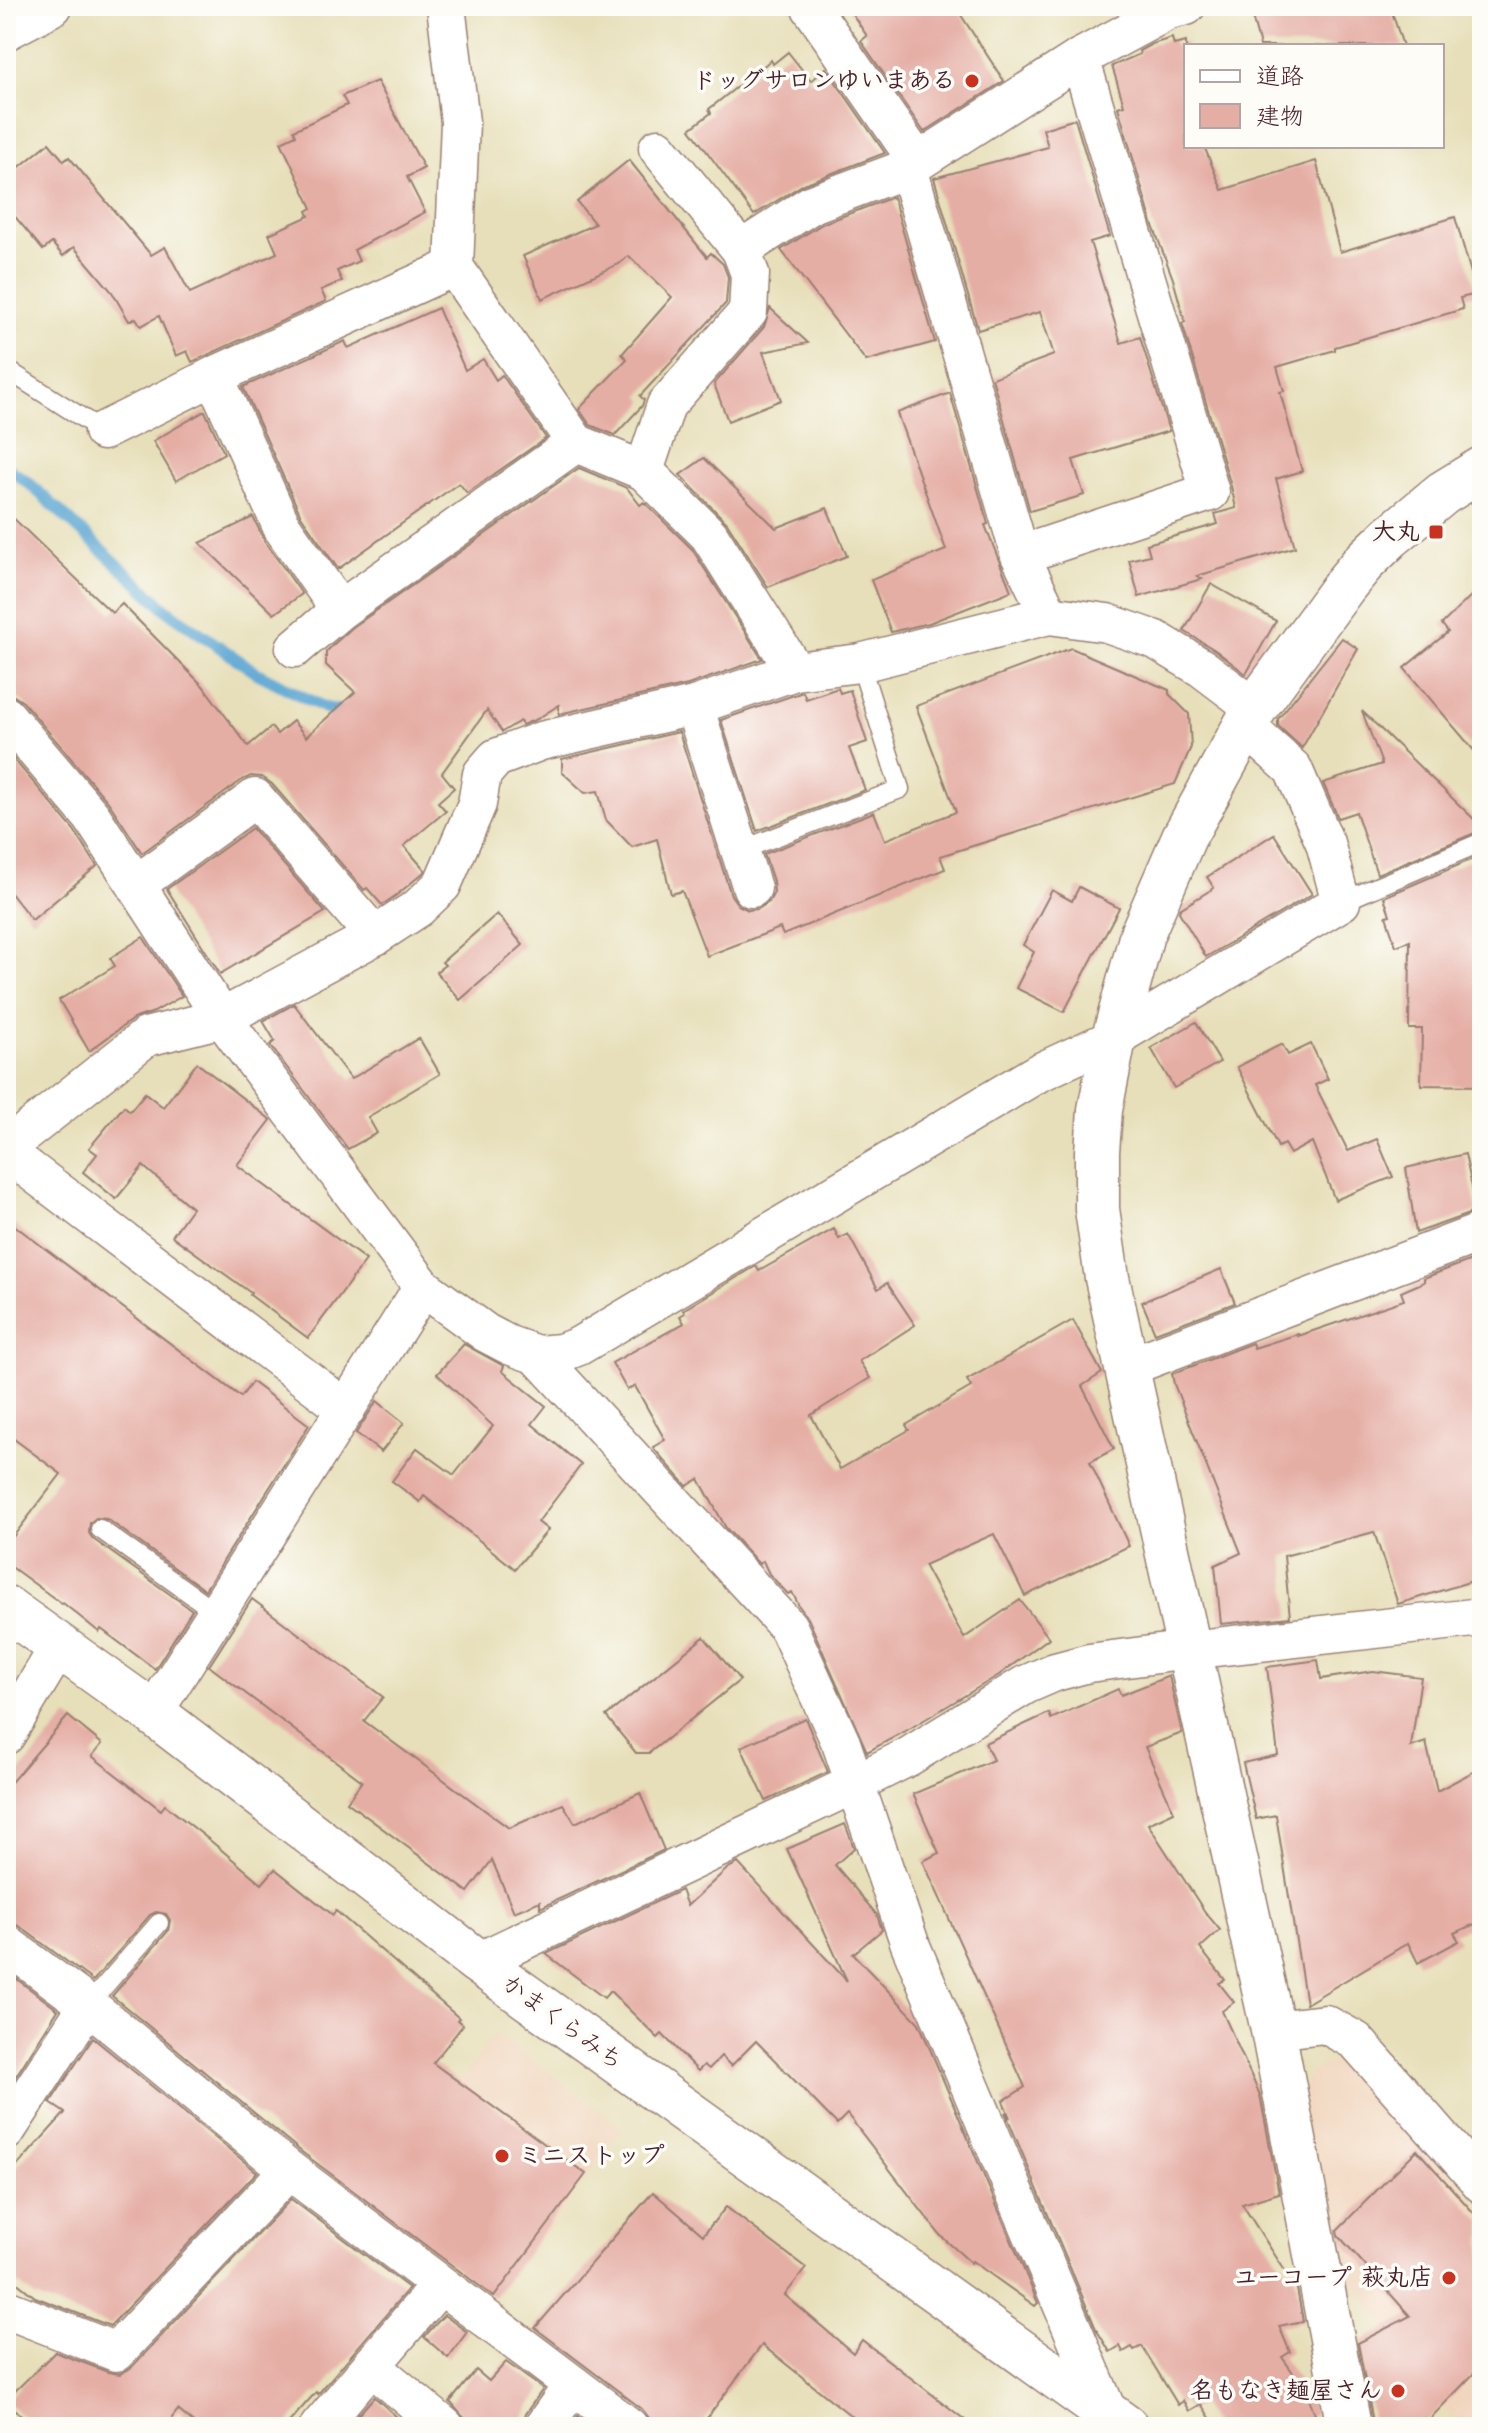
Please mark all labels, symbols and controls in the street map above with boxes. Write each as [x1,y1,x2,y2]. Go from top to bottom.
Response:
legend [1184,44,1444,148]
text: 道路 [1256,58,1304,97]
place label: ドッグサロンゆいまある [692,62,956,101]
marker: ドッグサロンゆいまある [963,72,981,90]
text: 建物 [1256,98,1304,137]
place label: 大丸 [1372,513,1420,552]
marker: 大丸 [1427,523,1445,541]
street label: かまくらみち [493,1965,631,2081]
place label: ミニストップ [518,2137,664,2176]
marker: ミニストップ [493,2147,511,2165]
place label: ユーコープ 萩丸店 [1234,2259,1433,2298]
marker: ユーコープ 萩丸店 [1440,2269,1458,2287]
place label: 名もなき麺屋さん [1190,2372,1382,2411]
marker: 名もなき麺屋さん [1389,2382,1407,2400]

